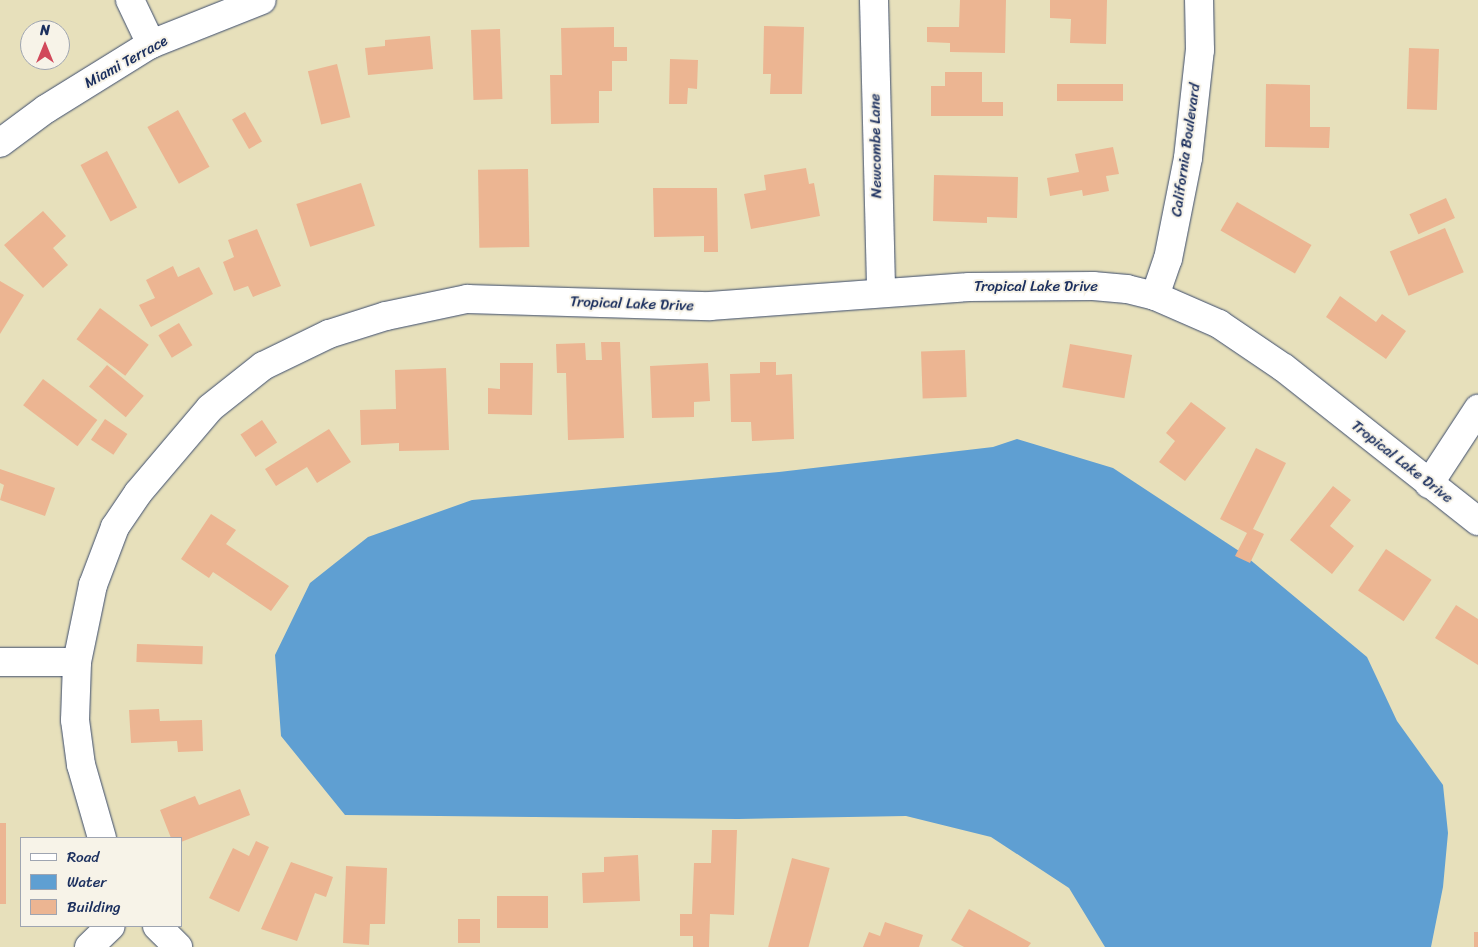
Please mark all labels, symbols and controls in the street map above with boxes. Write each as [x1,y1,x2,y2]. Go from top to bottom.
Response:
text: N [40,18,50,43]
north arrow [20,20,70,70]
street label: Miami Terrace [81,32,171,92]
street label: California Boulevard [1168,82,1204,218]
street label: Newcombe Lane [866,93,886,199]
street label: Tropical Lake Drive [974,278,1098,296]
street label: Tropical Lake Drive [570,293,694,315]
street label: Tropical Lake Drive [1348,417,1456,507]
legend [20,837,182,927]
text: Road [67,844,99,870]
text: Water [67,869,107,895]
text: Building [67,894,121,920]

